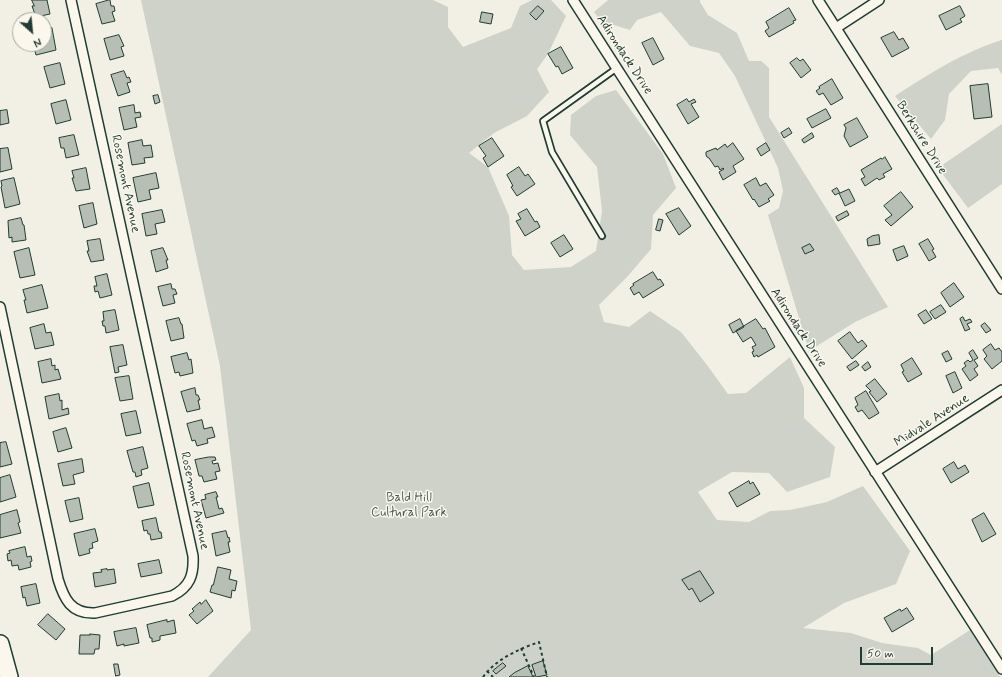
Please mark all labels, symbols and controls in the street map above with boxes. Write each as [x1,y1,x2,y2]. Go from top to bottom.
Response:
north arrow [12,12,52,52]
street label: Adirondack Drive [593,12,655,98]
text: N [31,34,43,50]
street label: Berkshire Drive [892,98,950,178]
street label: Rosemont Avenue [107,134,143,234]
street label: Adirondack Drive [767,285,829,371]
street label: Midvale Avenue [892,391,972,451]
street label: Rosemont Avenue [176,451,212,551]
park label: Bald Hill Cultural Park [371,490,447,521]
scale bar [862,639,935,665]
text: 50 m [867,646,894,662]

